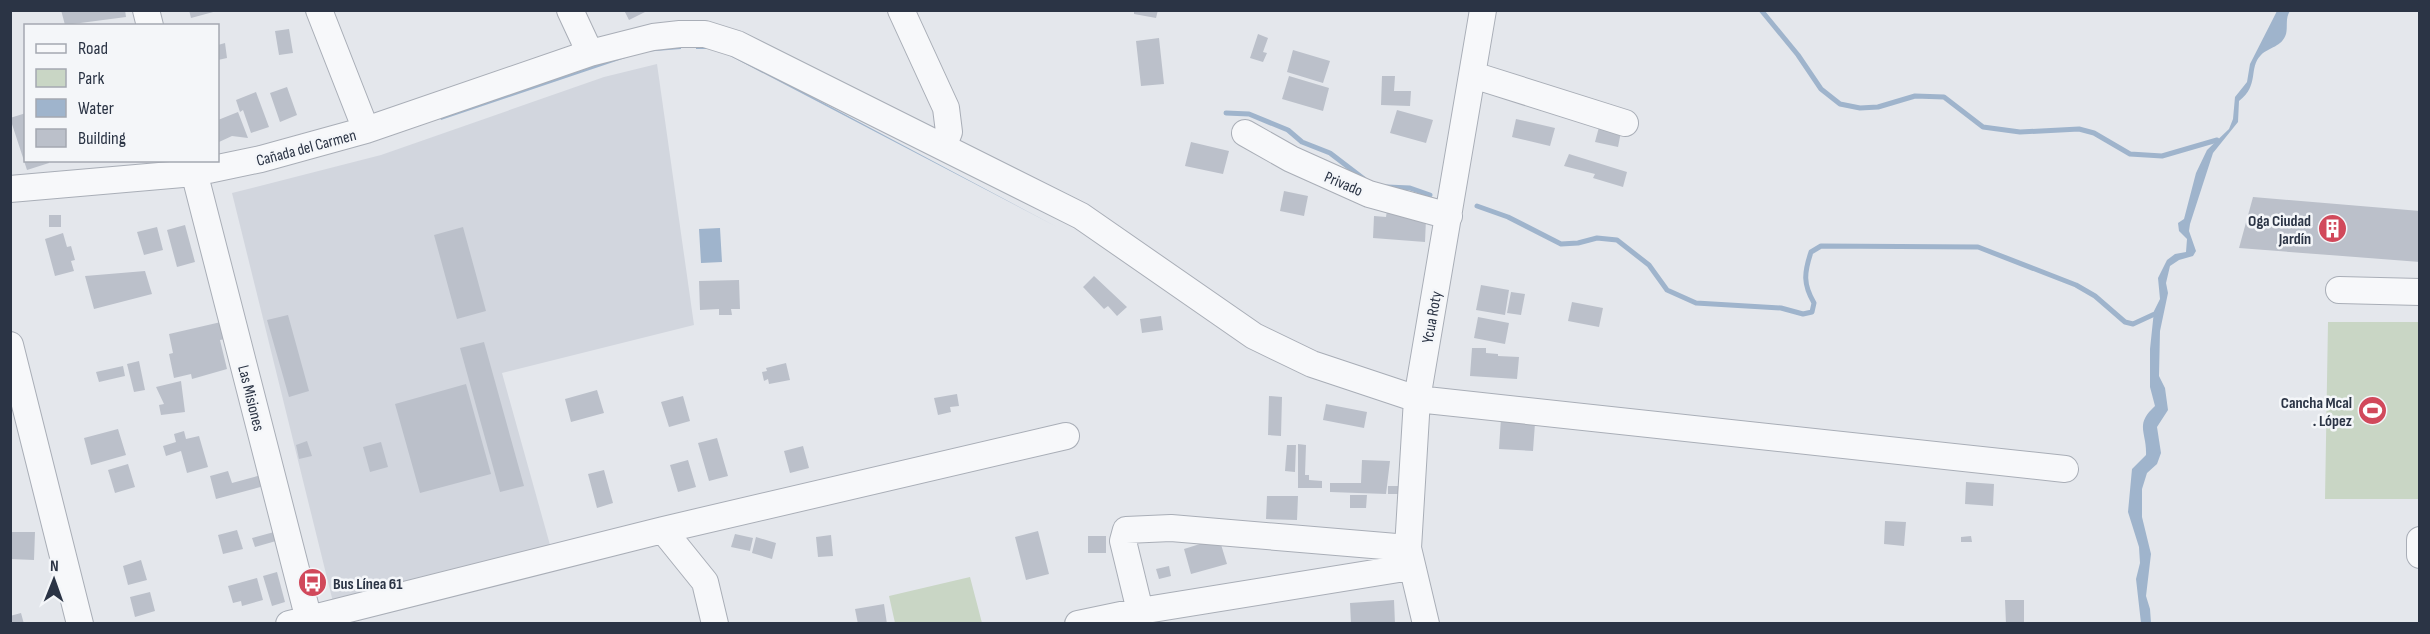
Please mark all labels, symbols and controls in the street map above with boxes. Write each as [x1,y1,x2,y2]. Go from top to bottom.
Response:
legend [24,24,219,162]
text: Road [78,38,108,59]
text: Park [78,68,104,89]
text: Water [78,98,114,119]
street label: Cañada del Carmen [254,126,358,171]
text: Building [78,128,126,149]
street label: Privado [1321,168,1365,201]
place label: Oga Ciudad Jardín [2248,212,2311,249]
building icon: Oga Ciudad Jardín [2316,213,2348,245]
street label: Ycua Roty [1419,290,1446,345]
street label: Las Misiones [233,363,268,434]
place label: Cancha Mcal . López [2281,394,2352,431]
sports icon: Cancha Mcal . López [2357,395,2389,427]
north arrow [24,550,84,610]
text: N [50,557,59,576]
bus stop icon: Bus Línea 61 [296,567,328,599]
place label: Bus Línea 61 [333,575,403,594]

